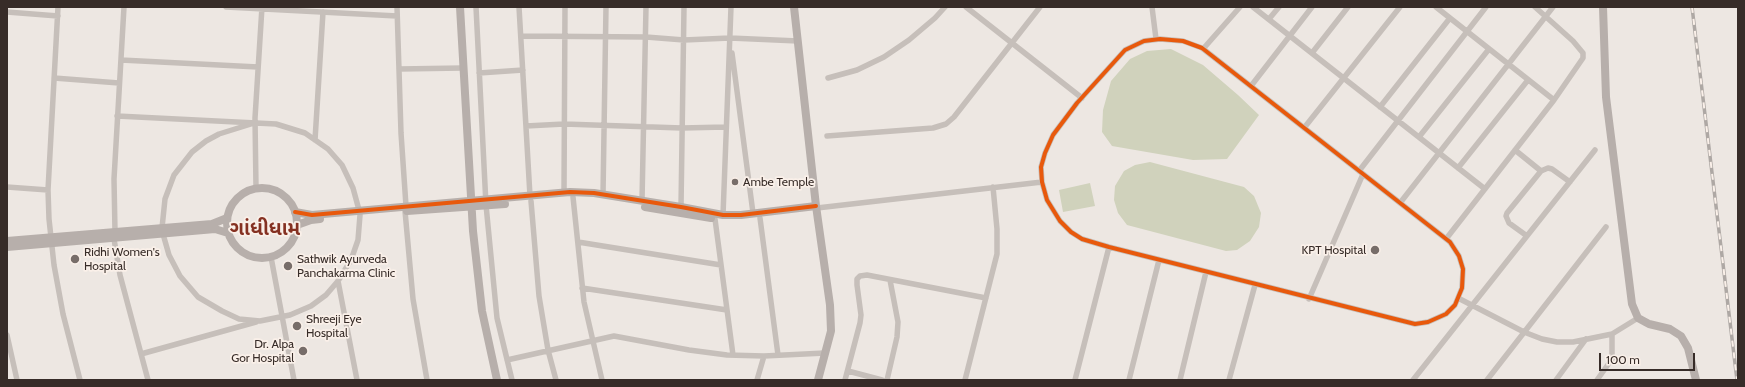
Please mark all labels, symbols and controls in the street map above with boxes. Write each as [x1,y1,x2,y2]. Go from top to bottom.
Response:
place label: Ambe Temple [743,175,814,189]
marker: Ambe Temple [730,177,740,187]
district label: ગાંધીધામ [230,217,300,241]
place label: KPT Hospital [1302,243,1366,257]
marker: KPT Hospital [1369,244,1381,256]
place label: Ridhi Women's Hospital [84,245,160,273]
place label: Sathwik Ayurveda Panchakarma Clinic [297,252,395,280]
marker: Ridhi Women's Hospital [69,253,81,265]
marker: Sathwik Ayurveda Panchakarma Clinic [282,260,294,272]
place label: Shreeji Eye Hospital [306,312,362,340]
marker: Shreeji Eye Hospital [291,320,303,332]
place label: Dr. Alpa Gor Hospital [231,337,294,365]
marker: Dr. Alpa Gor Hospital [297,345,309,357]
scale bar [1601,345,1697,371]
text: 100 m [1606,352,1640,367]

